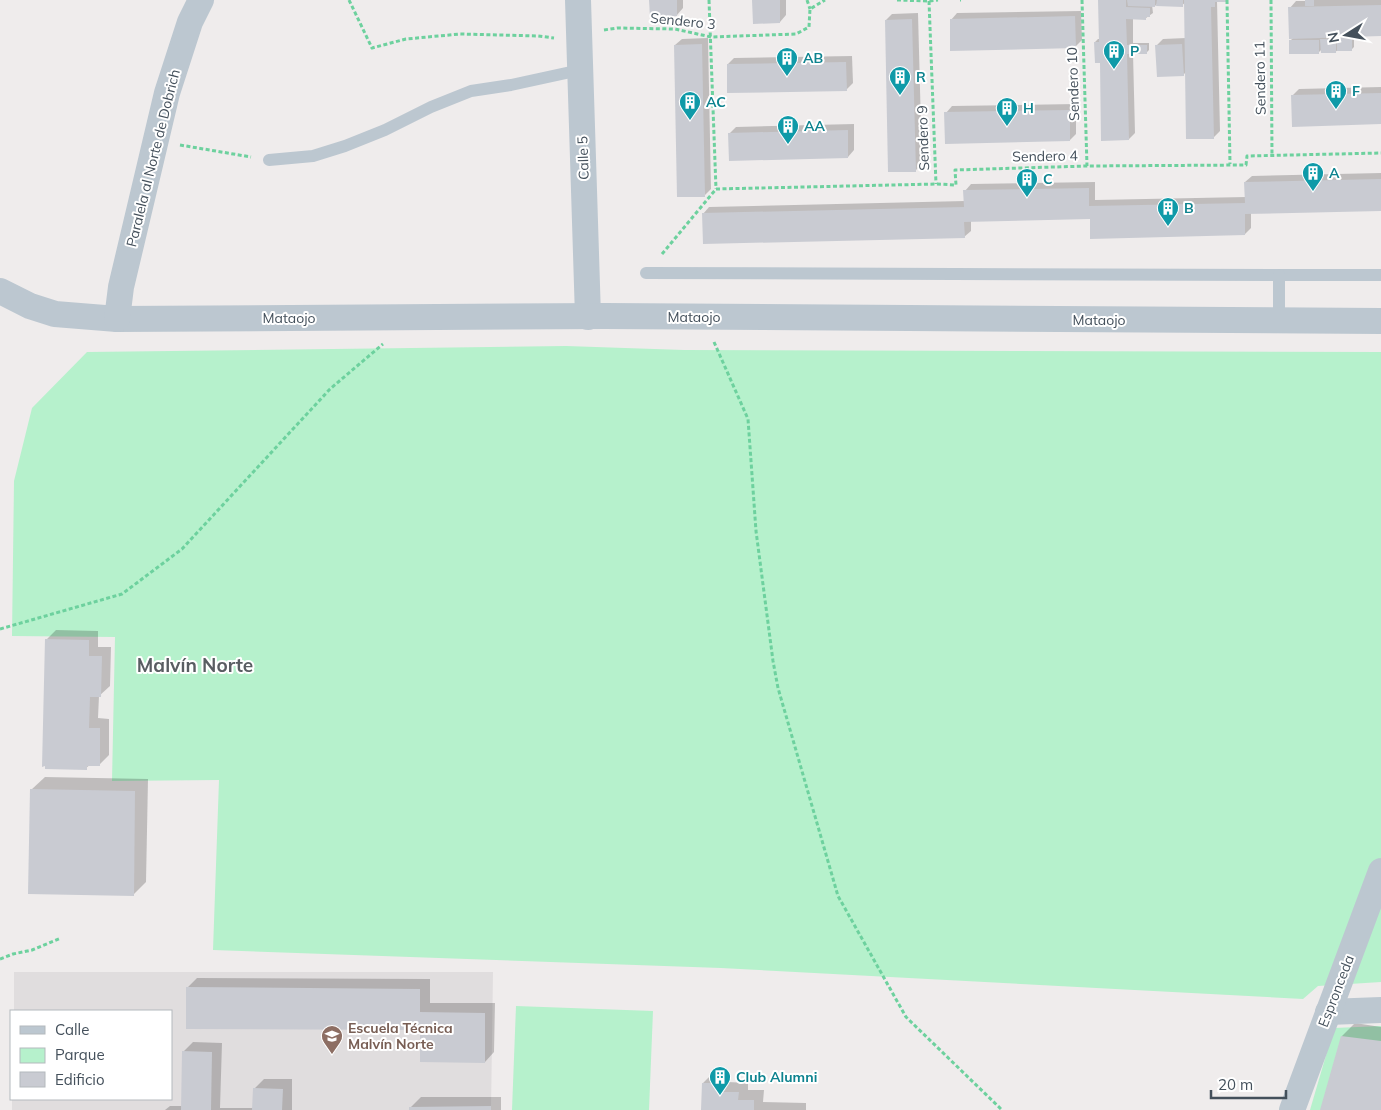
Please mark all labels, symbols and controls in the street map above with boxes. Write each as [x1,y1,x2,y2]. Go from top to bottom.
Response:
street label: Sendero 3 [649,9,717,33]
north arrow [1321,10,1371,60]
text: N [1323,31,1343,44]
building icon: P [1102,39,1126,70]
street label: Sendero 11 [1250,41,1270,115]
place label: P [1130,42,1139,60]
building icon: AB [775,46,799,77]
street label: Sendero 10 [1063,47,1083,121]
place label: AB [803,49,823,67]
building icon: R [888,65,912,96]
street label: Paralela al Norte de Dobrich [122,67,184,249]
place label: R [916,68,926,86]
building icon: F [1324,79,1348,110]
place label: F [1352,82,1360,100]
building icon: AC [678,90,702,121]
place label: AC [706,93,726,111]
building icon: H [995,96,1019,127]
place label: H [1023,99,1034,117]
street label: Sendero 9 [913,105,933,171]
building icon: AA [776,114,800,145]
place label: AA [804,117,825,135]
street label: Calle 5 [573,136,593,180]
street label: Sendero 4 [1012,146,1079,166]
building icon: A [1301,161,1325,192]
place label: A [1329,164,1340,182]
building icon: C [1015,167,1039,198]
place label: C [1043,170,1053,188]
building icon: B [1156,196,1180,227]
place label: B [1184,199,1194,217]
street label: Mataojo [667,308,721,326]
street label: Mataojo [262,309,316,327]
street label: Mataojo [1072,311,1126,329]
district label: Malvín Norte [137,653,253,677]
street label: Espronceda [1314,952,1358,1030]
legend [10,1010,172,1100]
place label: Escuela Técnica Malvín Norte [348,1019,453,1053]
text: Calle [55,1020,89,1039]
school or university icon: Escuela Técnica Malvín Norte [320,1024,344,1055]
text: Parque [55,1045,105,1064]
building icon: Club Alumni [708,1065,732,1096]
place label: Club Alumni [736,1068,817,1086]
scale bar [1211,1068,1286,1100]
text: Edificio [55,1070,105,1089]
text: 20 m [1218,1075,1253,1094]

